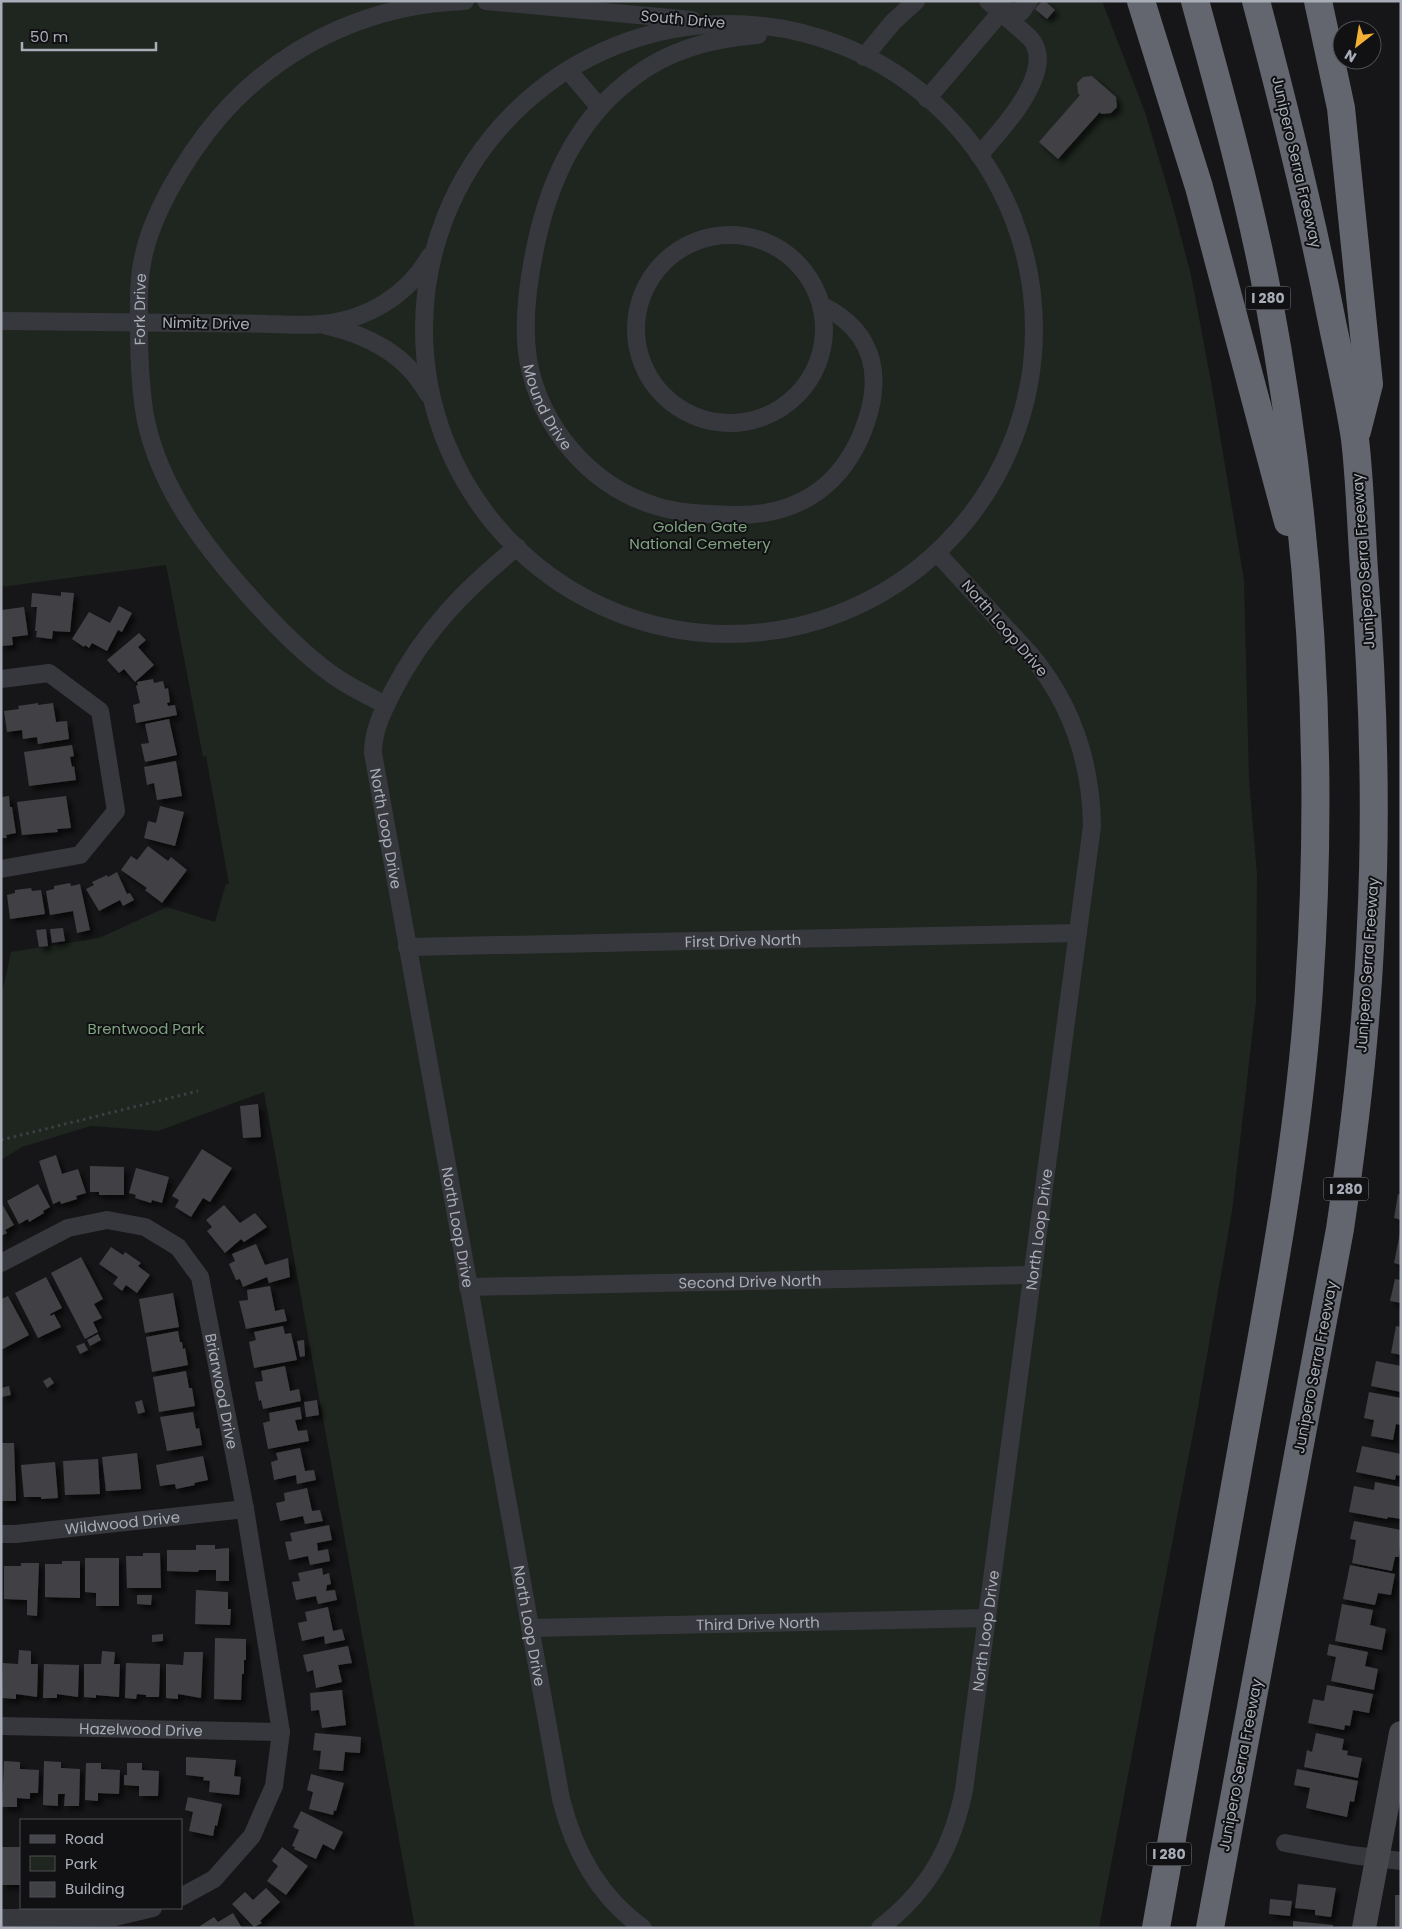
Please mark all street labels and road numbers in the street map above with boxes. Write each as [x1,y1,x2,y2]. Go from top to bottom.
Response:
street label: South Drive [640,5,726,33]
street label: Junipero Serra Freeway [1267,74,1327,250]
street label: Fork Drive [128,272,151,346]
road number: I 280 [1246,286,1290,310]
street label: Nimitz Drive [162,312,250,334]
street label: Mound Drive [519,362,578,454]
street label: Junipero Serra Freeway [1346,472,1380,649]
street label: North Loop Drive [957,575,1053,681]
street label: North Loop Drive [365,766,408,891]
street label: Junipero Serra Freeway [1350,876,1384,1053]
street label: First Drive North [684,928,801,952]
street label: North Loop Drive [437,1165,479,1289]
street label: North Loop Drive [1020,1167,1057,1291]
road number: I 280 [1324,1178,1368,1200]
street label: Second Drive North [678,1269,822,1293]
street label: Junipero Serra Freeway [1288,1278,1342,1455]
street label: Briarwood Drive [201,1331,244,1451]
street label: Wildwood Drive [64,1506,181,1539]
street label: North Loop Drive [509,1564,551,1688]
street label: North Loop Drive [967,1569,1004,1693]
street label: Third Drive North [696,1611,820,1635]
street label: Junipero Serra Freeway [1213,1676,1267,1853]
street label: Hazelwood Drive [79,1717,203,1741]
road number: I 280 [1146,1842,1192,1866]

